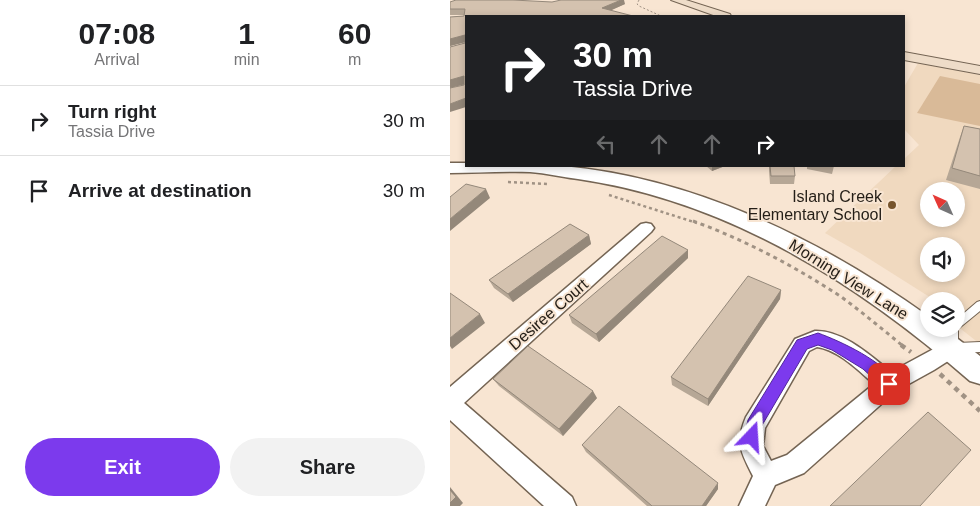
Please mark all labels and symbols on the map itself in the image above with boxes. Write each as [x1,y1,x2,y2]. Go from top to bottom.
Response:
north arrow [920,182,965,228]
place label: Island Creek Elementary School [748,188,883,223]
marker: Island Creek Elementary School [886,199,898,211]
street label: Morning View Lane [786,236,911,323]
street label: Desiree Court [506,275,592,353]
pin [868,363,910,405]
position arrow [725,410,777,462]

